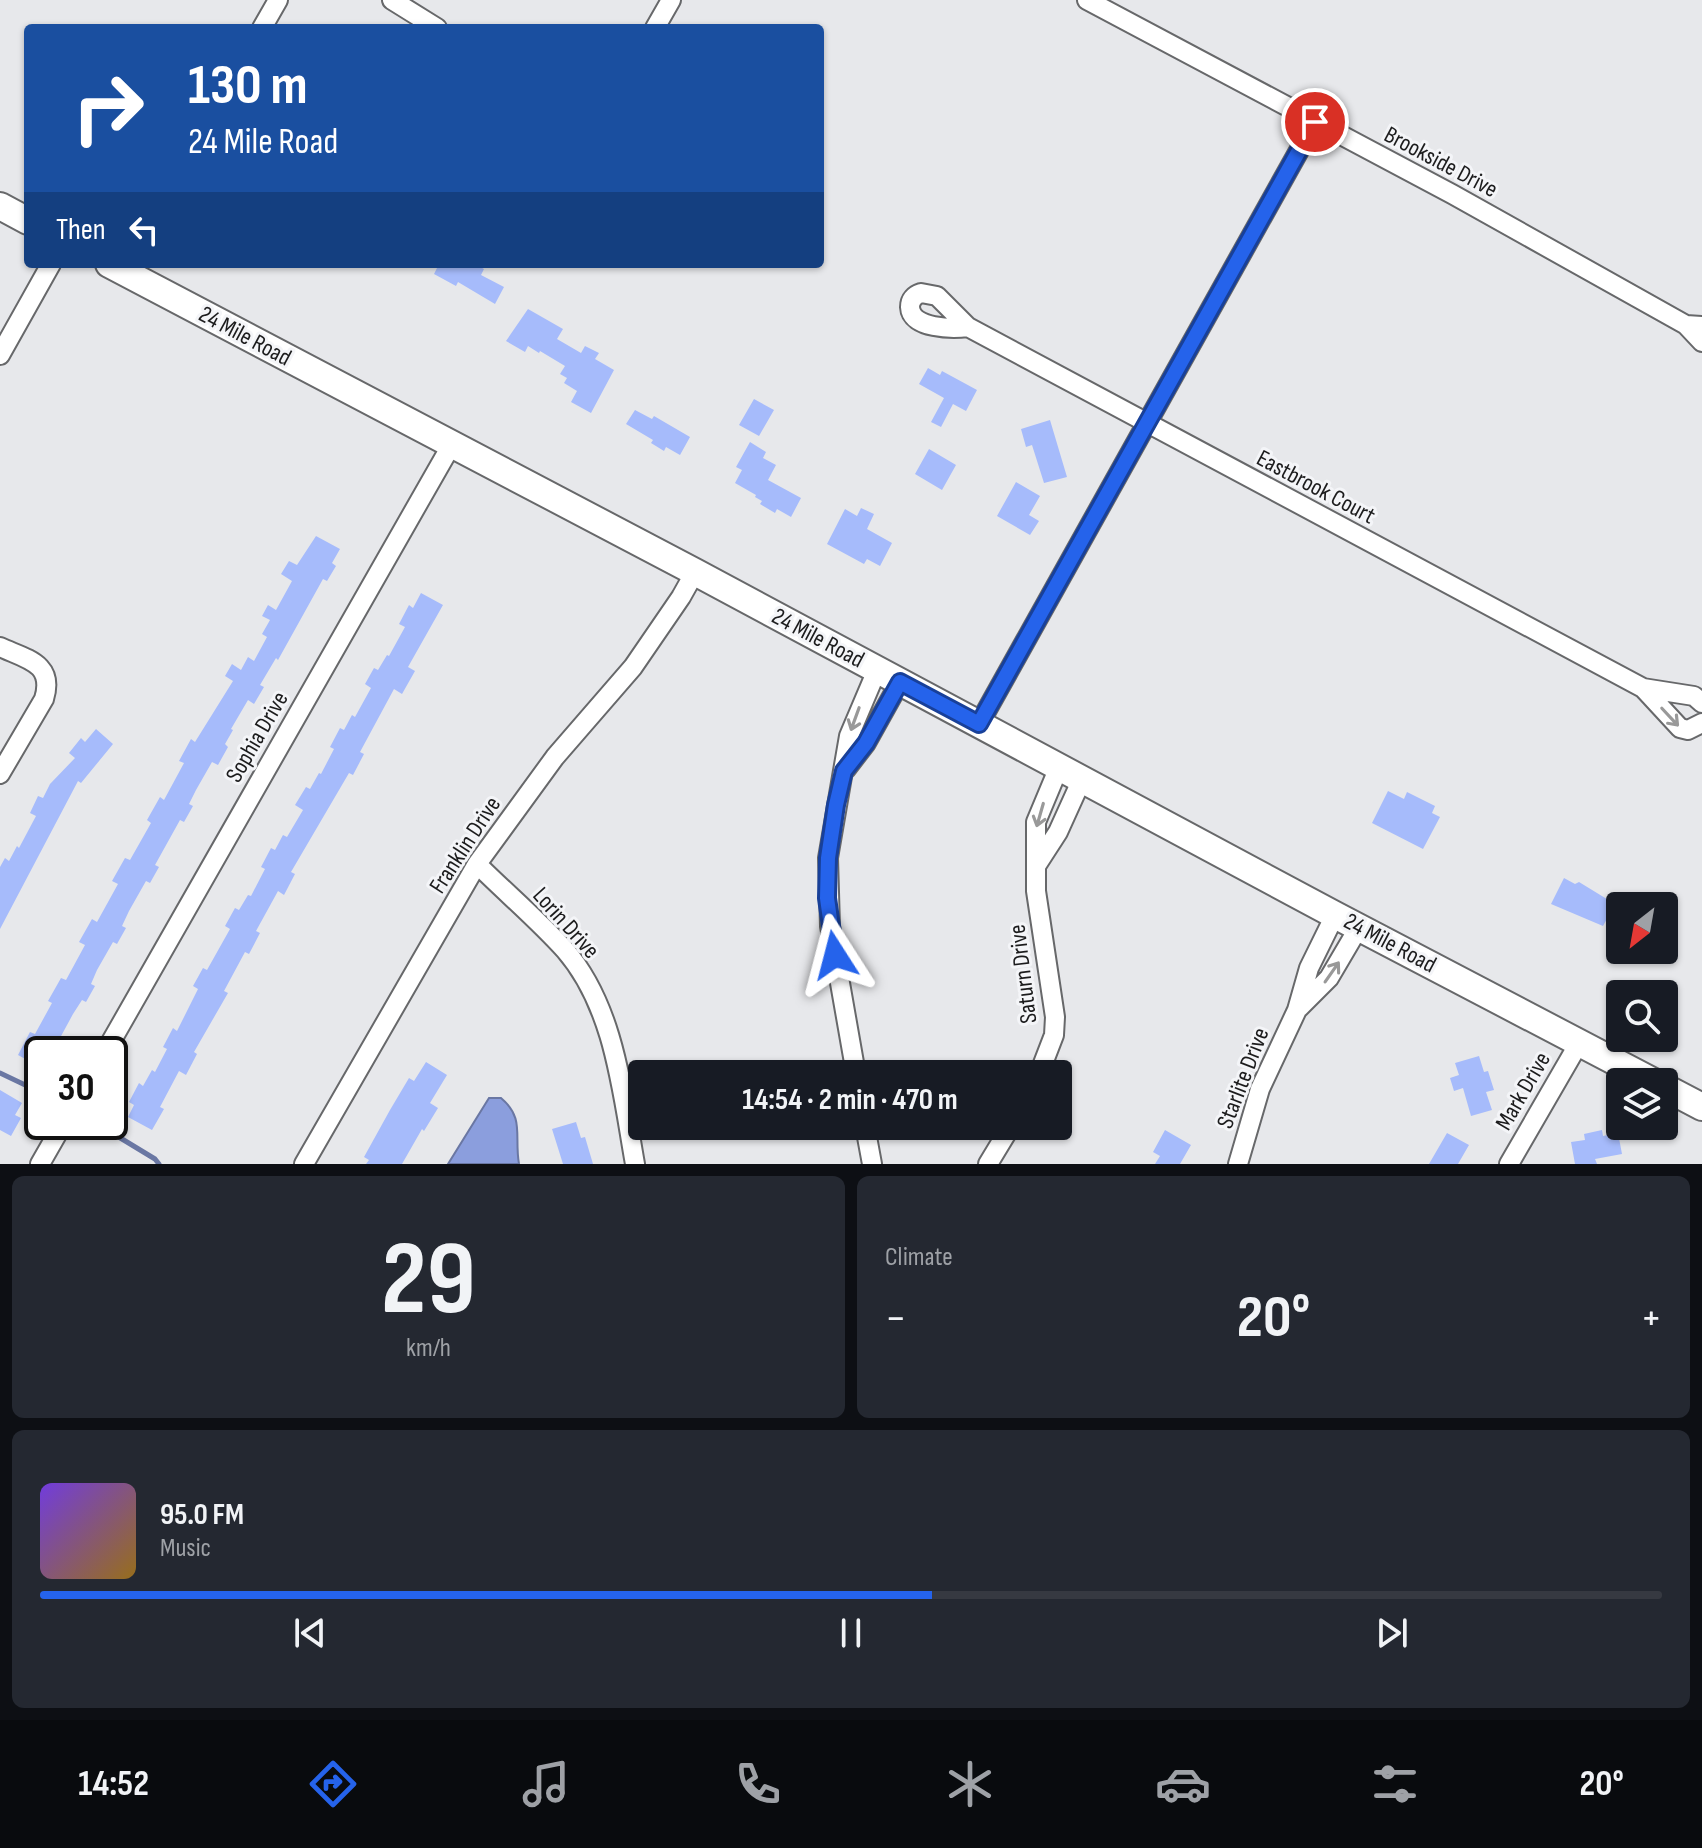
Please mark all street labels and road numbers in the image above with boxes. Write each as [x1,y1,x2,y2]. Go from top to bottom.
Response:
street label: Brookside Drive [1379,120,1503,204]
street label: 24 Mile Road [194,300,296,372]
street label: Eastbrook Court [1252,444,1380,530]
street label: 24 Mile Road [767,602,869,674]
street label: Sophia Drive [219,687,295,787]
street label: Franklin Drive [423,791,507,899]
street label: Lorin Drive [526,881,606,965]
street label: 24 Mile Road [1339,907,1441,979]
street label: Saturn Drive [1003,923,1043,1025]
street label: Starlite Drive [1211,1024,1275,1132]
street label: Mark Drive [1489,1047,1557,1135]

